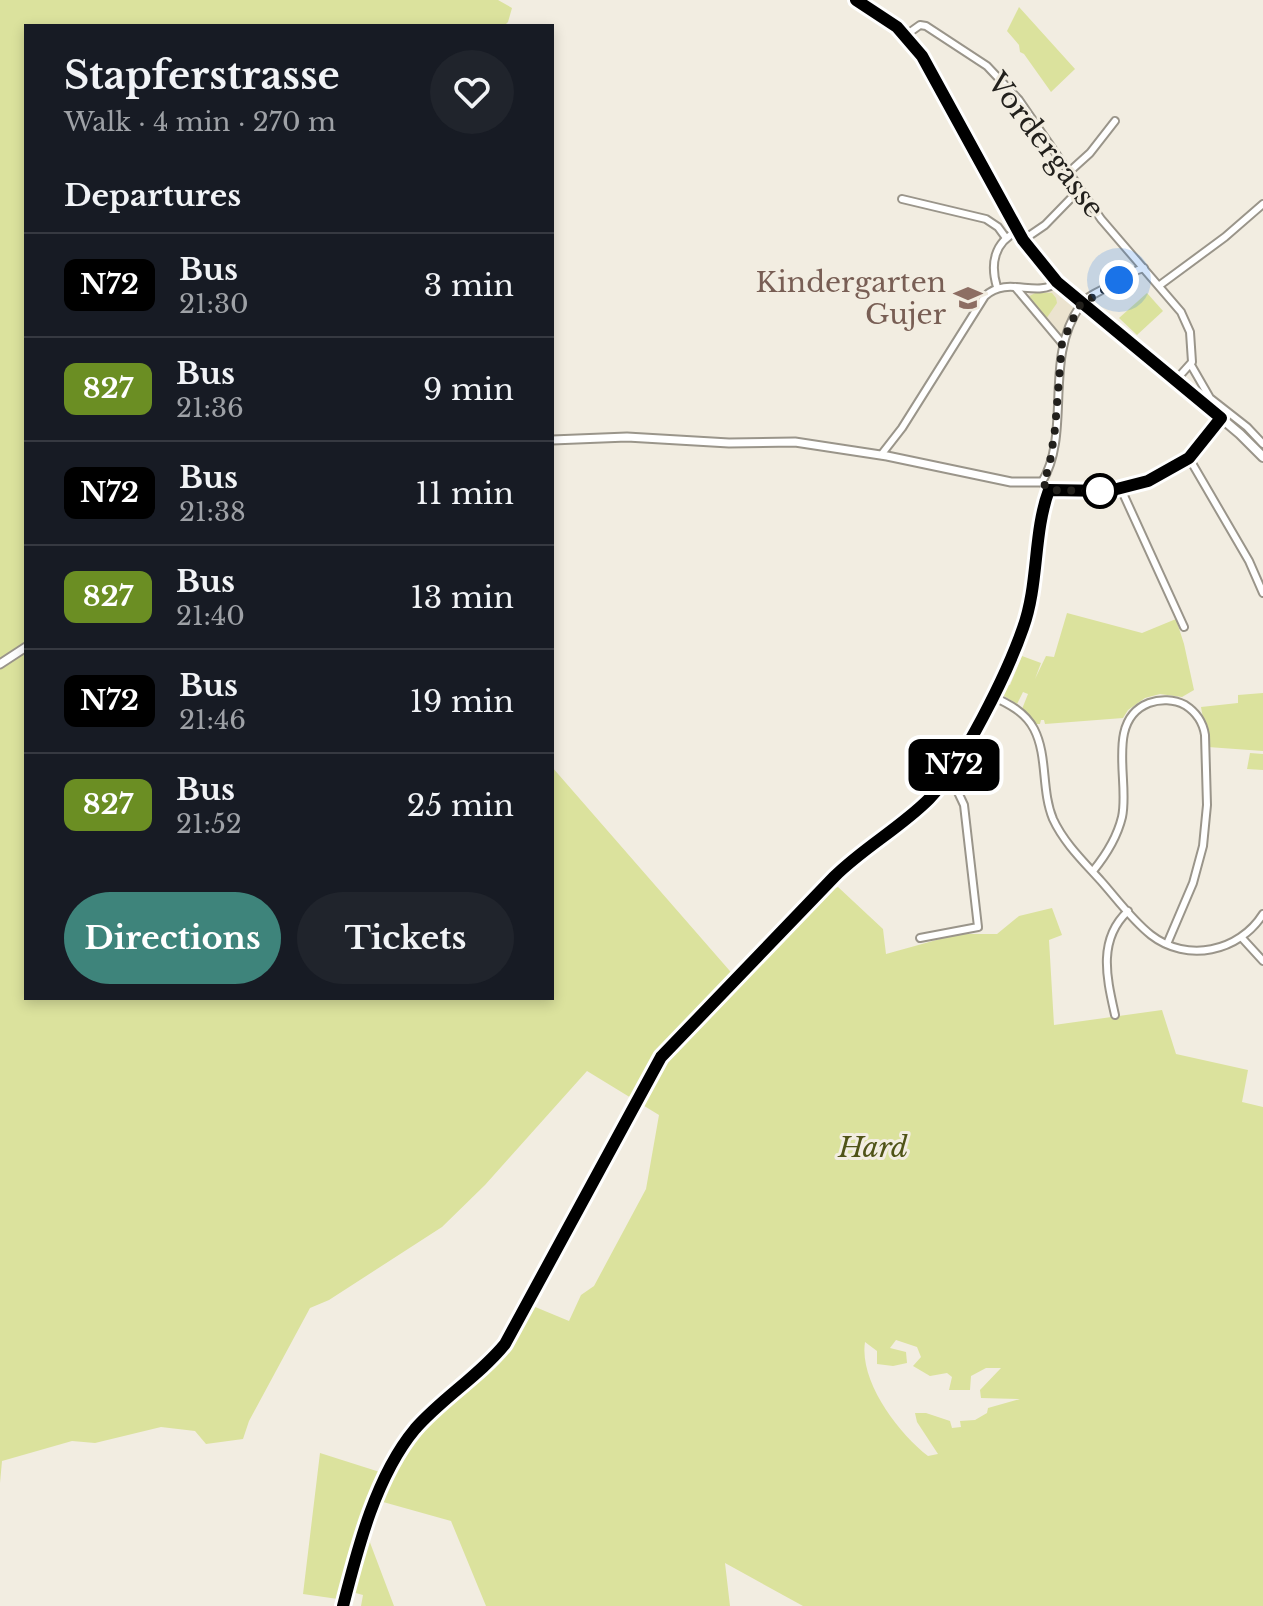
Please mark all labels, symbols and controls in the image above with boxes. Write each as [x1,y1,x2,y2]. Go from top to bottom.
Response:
button: heart [430,50,514,134]
text: Stapferstrasse [64,52,340,99]
street label: Vordergasse [979,65,1112,225]
text: Walk · 4 min · 270 m [64,106,336,138]
text: Departures [64,177,241,214]
text: Bus [179,251,238,288]
your location [1099,260,1139,300]
place label: Kindergarten Gujer [755,265,947,332]
text: N72 [80,267,139,302]
text: 3 min [424,267,514,304]
school or university icon: Kindergarten Gujer [953,283,983,313]
text: 21:30 [179,288,249,320]
text: Bus [176,355,235,392]
text: 827 [83,371,133,406]
text: 9 min [423,371,514,408]
text: 21:36 [176,392,244,424]
text: Bus [179,459,238,496]
unlabelled marker [1083,474,1117,508]
text: N72 [80,475,139,510]
text: 11 min [416,475,514,512]
text: 21:38 [179,496,246,528]
text: Bus [176,563,235,600]
text: 827 [83,579,133,614]
text: 13 min [410,579,514,616]
text: 21:40 [176,600,245,632]
text: Bus [179,667,238,704]
text: N72 [80,683,139,718]
text: 19 min [410,683,514,720]
text: 21:46 [179,704,246,736]
line badge: N72 [908,739,1000,791]
text: N72 [925,747,984,782]
text: Bus [176,771,235,808]
text: 827 [83,787,133,822]
text: 25 min [407,787,514,824]
text: 21:52 [176,808,242,840]
button: Directions [64,892,281,984]
button: Tickets [297,892,514,984]
park label: Hard [837,1130,908,1165]

